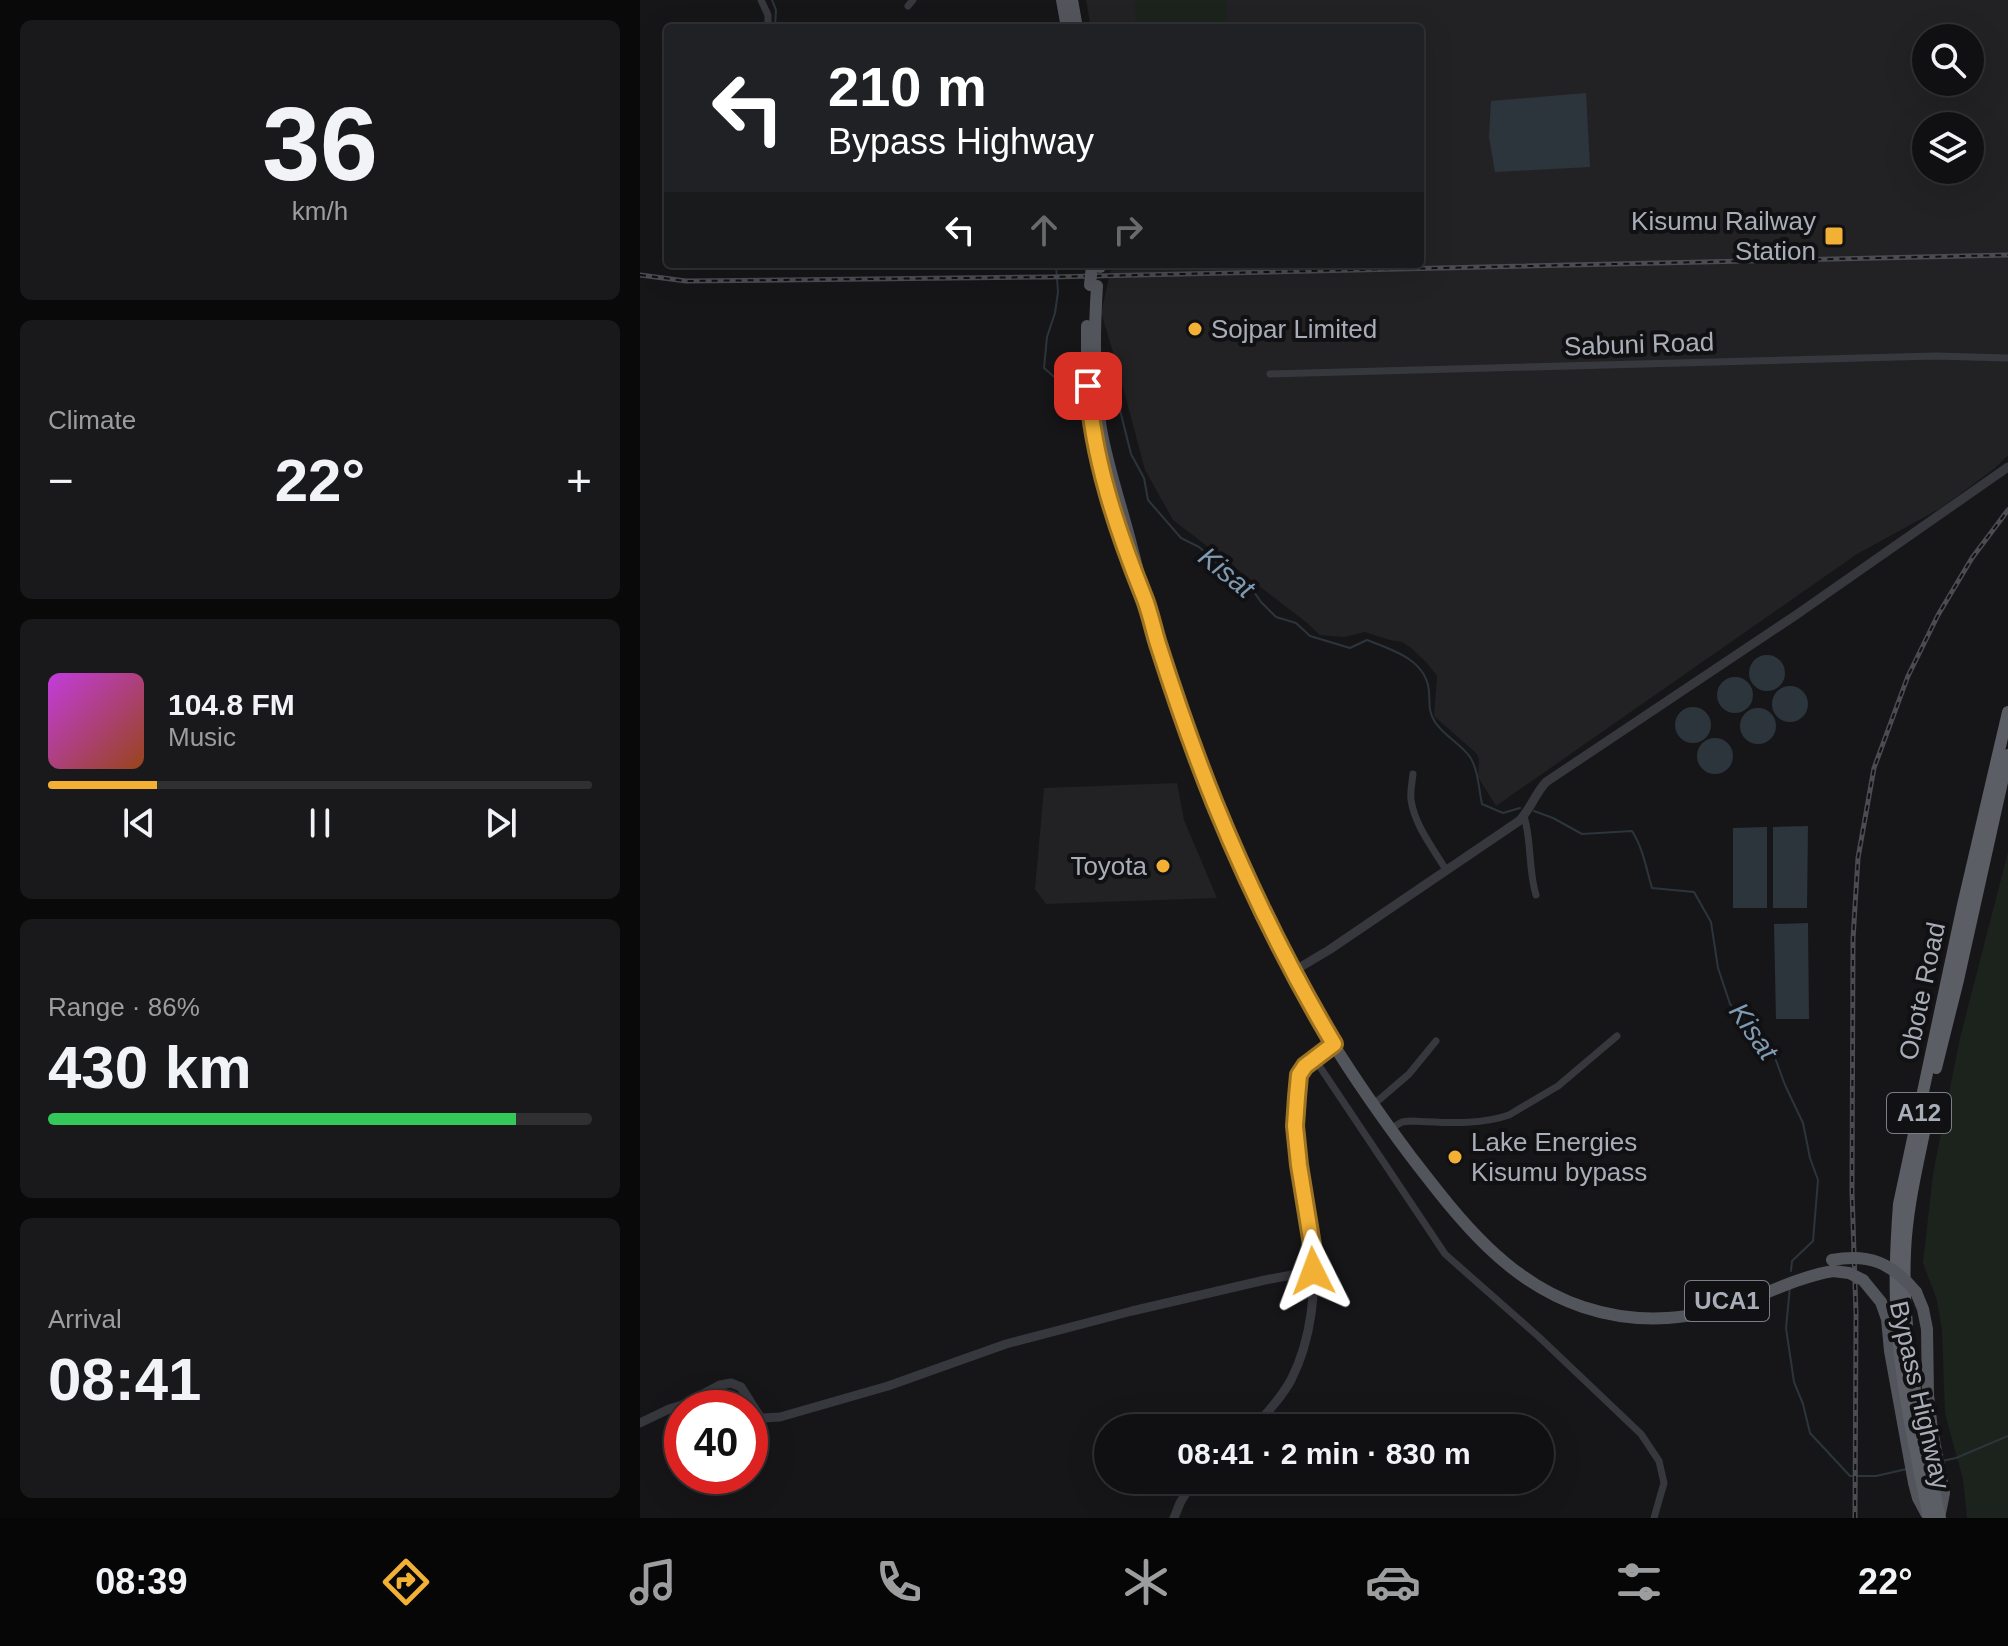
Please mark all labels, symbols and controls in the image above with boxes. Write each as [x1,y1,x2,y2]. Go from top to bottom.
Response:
map controls [1912,24,1984,184]
button: search [1912,24,1984,96]
text: 210 m [828,55,987,118]
icon: left [696,56,800,160]
text: 36 [262,86,378,202]
button: layers [1912,112,1984,184]
text: Bypass Highway [828,121,1094,162]
text: km/h [292,196,348,226]
place label: Kisumu Railway Station [1631,206,1816,266]
icon: left [938,208,982,252]
icon: ahead [1022,208,1066,252]
icon: right [1106,208,1150,252]
marker: Kisumu Railway Station [1823,225,1845,247]
place label: Sojpar Limited [1211,314,1377,344]
marker: Sojpar Limited [1186,320,1204,338]
street label: Sabuni Road [1563,326,1715,362]
pin [1054,352,1122,420]
icon: arrive [1066,364,1110,408]
text: Climate [48,405,136,435]
text: 22° [275,447,365,514]
text: − [48,456,74,505]
text: + [566,456,592,505]
water label: Kisat [1193,541,1262,605]
text: 104.8 FM [168,688,295,721]
text: Music [168,722,236,752]
icon: previous [117,801,161,845]
icon: pause [298,801,342,845]
icon: next [479,801,523,845]
place label: Toyota [1070,851,1148,881]
marker: Toyota [1154,857,1172,875]
street label: Obote Road [1893,919,1951,1063]
text: Range · 86% [48,992,200,1022]
water label: Kisat [1723,997,1785,1067]
text: 430 km [48,1034,252,1101]
road number: A12 [1887,1093,1951,1133]
place label: Lake Energies Kisumu bypass [1471,1127,1647,1187]
marker: Lake Energies Kisumu bypass [1446,1148,1464,1166]
position arrow [1271,1229,1355,1313]
road number: UCA1 [1685,1281,1769,1321]
street label: Bypass Highway [1884,1298,1956,1492]
text: Arrival [48,1304,122,1334]
text: 08:41 [48,1346,201,1413]
speed limit sign: 40 [664,1390,768,1494]
text: 08:41 · 2 min · 830 m [1177,1437,1471,1470]
icon: directions [378,1554,434,1610]
icon: music [625,1554,681,1610]
icon: phone [871,1554,927,1610]
icon: climate [1118,1554,1174,1610]
icon: car [1365,1554,1421,1610]
icon: filters [1611,1554,1667,1610]
text: 08:39 [95,1561,187,1602]
text: 22° [1858,1561,1913,1602]

